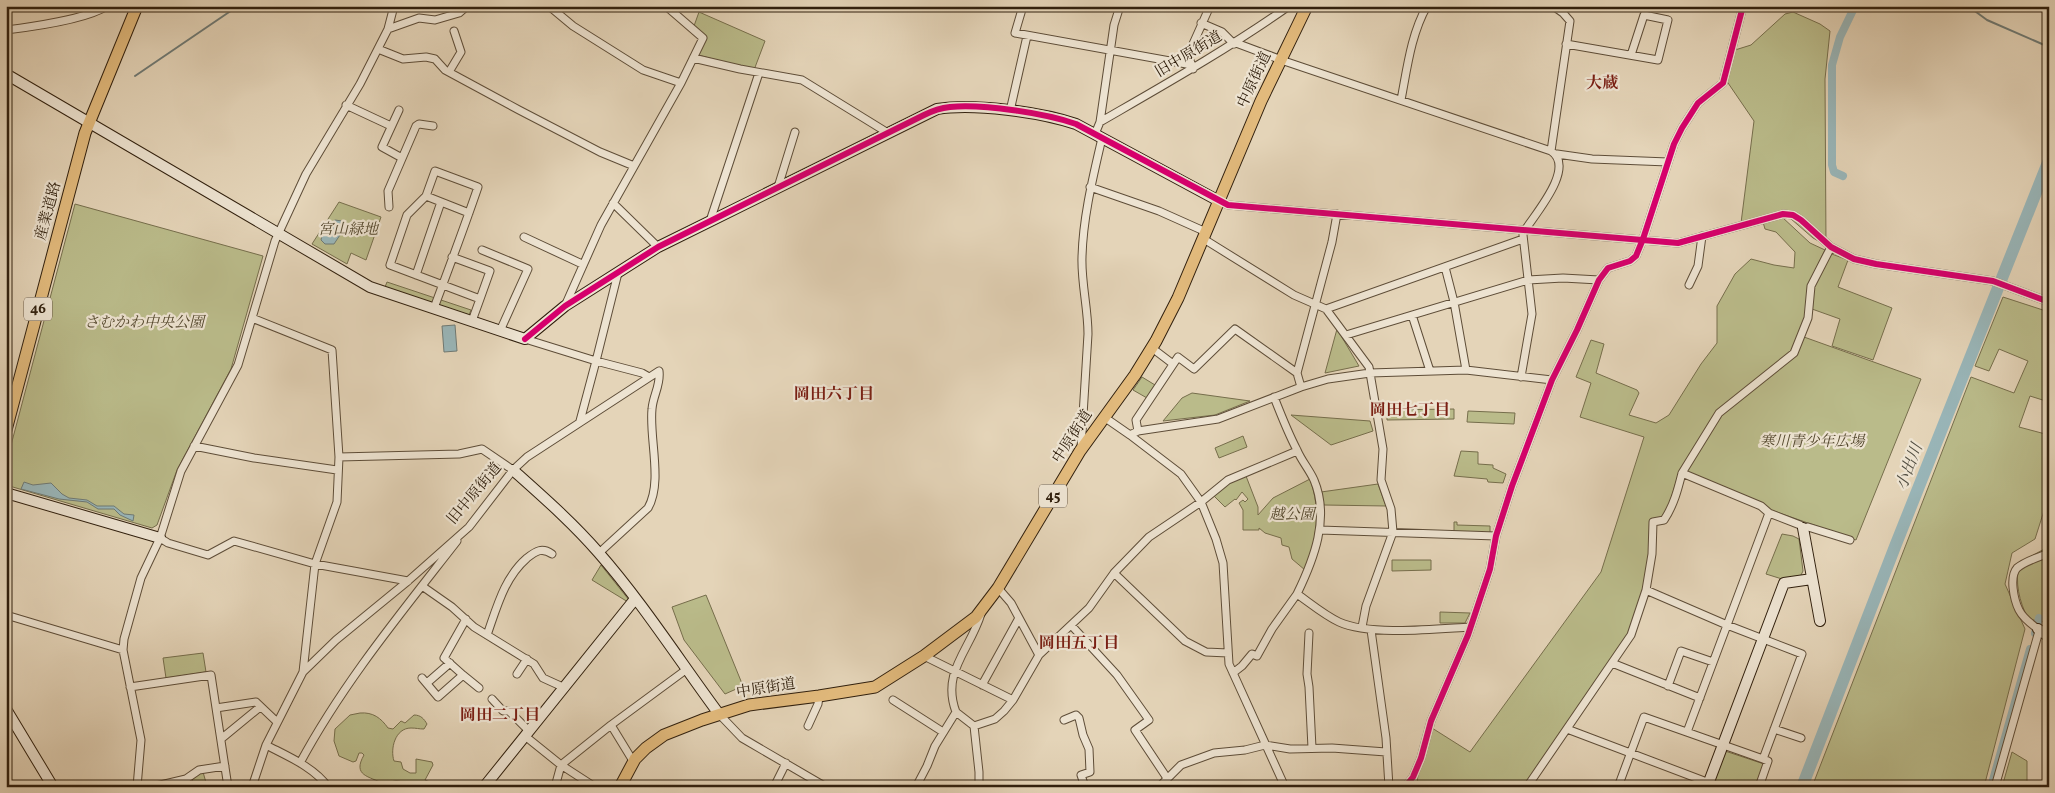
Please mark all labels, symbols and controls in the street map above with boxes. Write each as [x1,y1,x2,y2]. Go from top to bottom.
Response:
street label: 旧中原街道 [1151,27,1227,83]
street label: 中原街道 [1233,48,1277,112]
district label: 大蔵 [1586,73,1618,95]
street label: 産業道路 [31,179,67,243]
park label: 宮山緑地 [318,220,380,241]
road number: 46 [24,298,52,320]
park label: さむかわ中央公園 [84,313,207,334]
district label: 岡田六丁目 [794,384,874,406]
district label: 岡田七丁目 [1370,400,1450,422]
street label: 中原街道 [1048,406,1098,468]
park label: 寒川青少年広場 [1759,432,1866,453]
water label: 小出川 [1891,439,1930,493]
street label: 旧中原街道 [443,459,507,529]
road number: 45 [1039,484,1067,508]
park label: 越公園 [1269,505,1317,526]
district label: 岡田五丁目 [1039,633,1119,655]
street label: 中原街道 [735,674,797,704]
district label: 岡田二丁目 [460,705,540,727]

